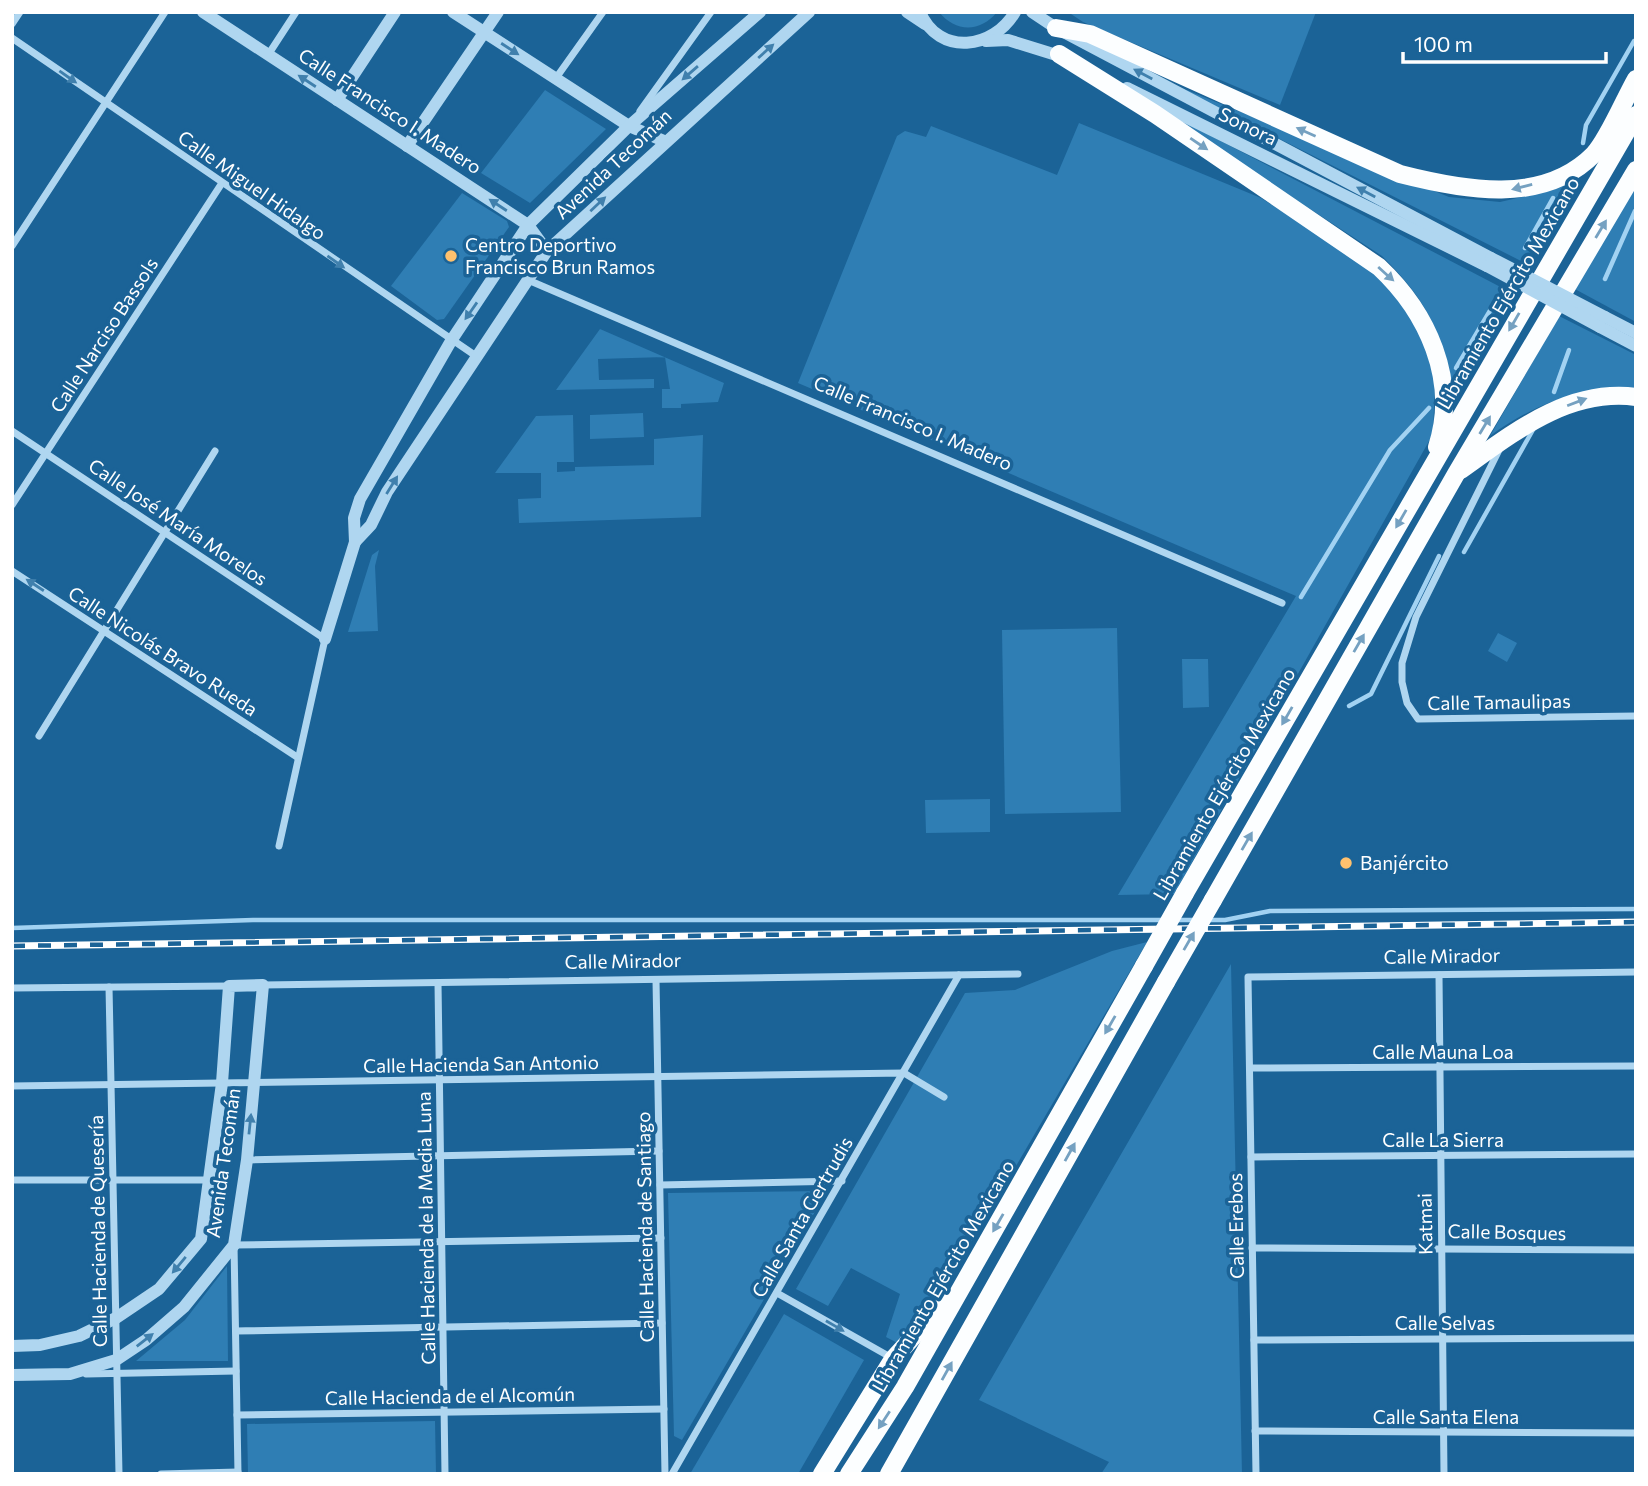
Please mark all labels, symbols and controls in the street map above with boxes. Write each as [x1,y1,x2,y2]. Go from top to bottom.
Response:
scale bar [1403,21,1606,65]
text: 100 m [1414,31,1473,56]
one-way arrow [501,42,520,55]
street label: Calle Francisco I. Madero [295,43,486,178]
one-way arrow [757,43,775,59]
one-way arrow [681,65,699,81]
one-way arrow [1133,68,1153,80]
one-way arrow [59,70,78,83]
one-way arrow [298,74,317,87]
street label: Sonora [1215,102,1281,149]
street label: Avenida Tecomán [550,104,676,224]
street label: Calle Miguel Hidalgo [174,125,331,244]
one-way arrow [1296,126,1317,137]
one-way arrow [1190,137,1208,151]
street label: Libramiento Ejército Mexicano [1432,173,1584,413]
one-way arrow [1511,182,1533,193]
one-way arrow [1356,186,1376,198]
one-way arrow [589,196,607,212]
one-way arrow [488,199,507,212]
one-way arrow [1595,219,1607,238]
place label: Centro Deportivo Francisco Brun Ramos [465,233,655,278]
marker: Centro Deportivo Francisco Brun Ramos [443,248,459,264]
street label: Calle Narciso Bassols [45,253,162,416]
one-way arrow [327,255,345,269]
one-way arrow [1377,266,1394,281]
one-way arrow [464,302,478,320]
one-way arrow [1508,312,1521,331]
street label: Calle Francisco I. Madero [810,370,1016,475]
one-way arrow [1566,397,1587,408]
one-way arrow [1479,415,1491,434]
street label: Calle José María Morelos [85,453,272,590]
one-way arrow [385,475,398,495]
one-way arrow [1395,510,1407,529]
one-way arrow [25,579,45,592]
street label: Calle Nicolás Bravo Rueda [64,581,262,720]
one-way arrow [1353,633,1365,653]
street label: Libramiento Ejército Mexicano [1148,664,1300,904]
street label: Calle Tamaulipas [1427,689,1571,714]
one-way arrow [1281,706,1293,725]
one-way arrow [1241,831,1253,850]
place label: Banjército [1360,851,1449,874]
marker: Banjército [1338,855,1354,871]
one-way arrow [1183,931,1195,951]
street label: Calle Mirador [1383,943,1501,968]
street label: Calle Mirador [564,948,682,973]
one-way arrow [1104,1015,1116,1035]
street label: Calle Mauna Loa [1372,1040,1514,1063]
street label: Calle Hacienda San Antonio [363,1050,599,1077]
street label: Avenida Tecomán [201,1087,244,1239]
street label: Calle Hacienda de la Media Luna [412,1091,439,1365]
street label: Calle Hacienda de Santiago [631,1111,658,1343]
one-way arrow [245,1113,256,1135]
street label: Calle Hacienda de Quesería [84,1115,111,1347]
street label: Calle La Sierra [1382,1128,1504,1151]
street label: Calle Santa Gertrudis [746,1132,857,1301]
one-way arrow [1064,1142,1076,1162]
street label: Libramiento Ejército Mexicano [867,1156,1019,1396]
street label: Calle Erebos [1223,1173,1248,1279]
street label: Katmai [1412,1193,1437,1255]
one-way arrow [992,1213,1004,1233]
street label: Calle Bosques [1447,1219,1567,1244]
one-way arrow [172,1256,187,1273]
street label: Calle Selvas [1395,1311,1495,1334]
one-way arrow [825,1320,845,1332]
one-way arrow [136,1332,154,1347]
one-way arrow [941,1362,953,1381]
street label: Calle Hacienda de el Alcomún [325,1382,575,1409]
street label: Calle Santa Elena [1373,1405,1519,1428]
one-way arrow [877,1410,890,1429]

